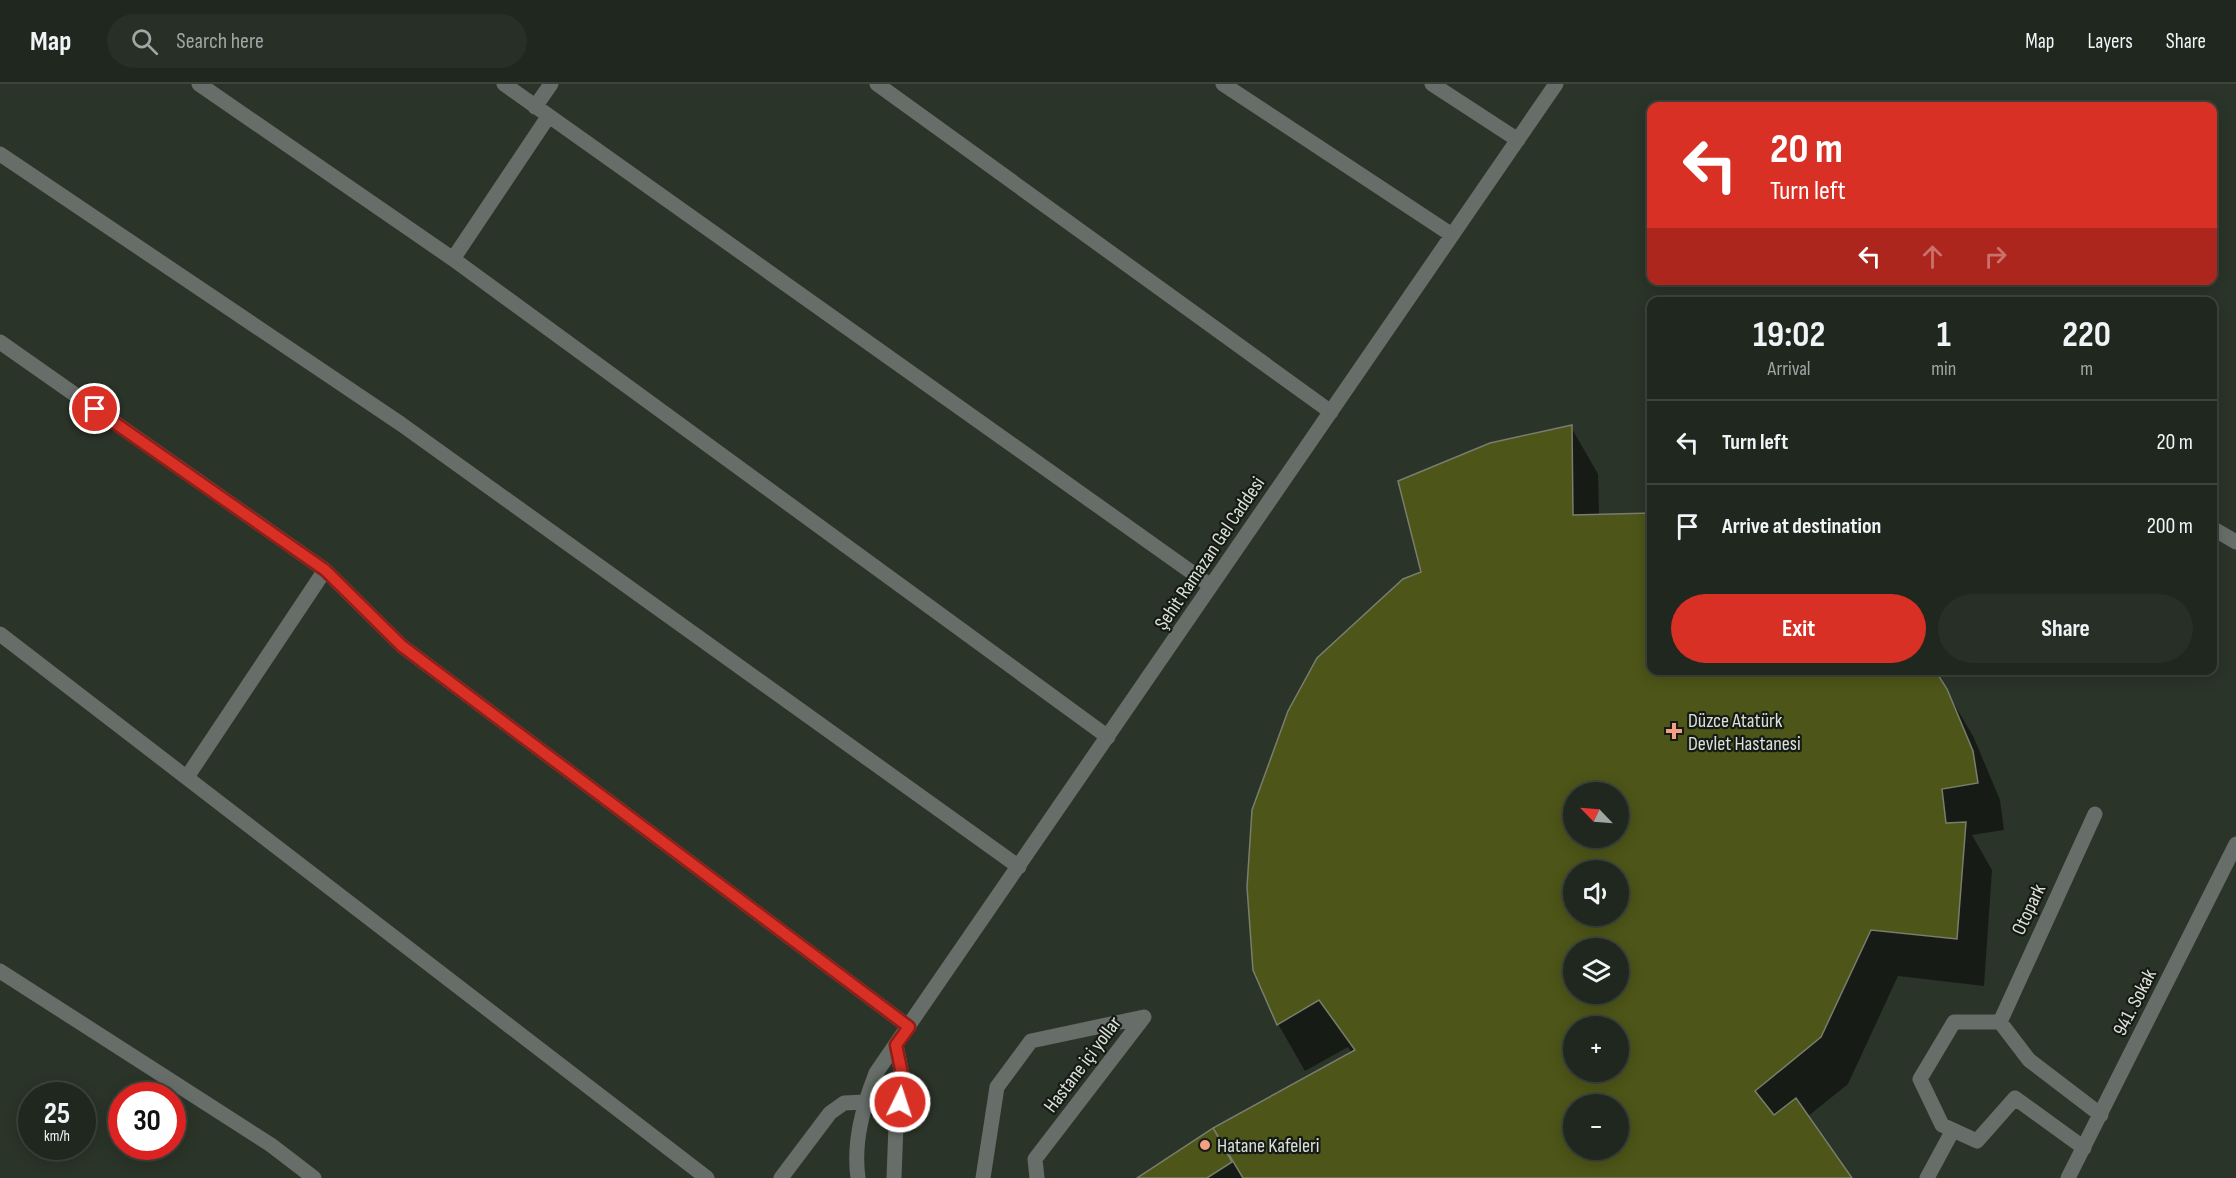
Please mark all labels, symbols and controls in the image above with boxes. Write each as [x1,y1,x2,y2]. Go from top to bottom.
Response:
search box [107,14,527,68]
text: Map [30,25,71,58]
icon: search [128,25,161,58]
text: Search here [176,28,264,55]
text: Map [2025,29,2054,54]
text: Layers [2087,29,2133,54]
text: Share [2166,29,2206,54]
text: 20 m [1770,124,1843,175]
icon: left [1671,126,1749,204]
text: Turn left [1770,175,1846,207]
icon: left [1853,240,1886,273]
icon: ahead [1916,240,1949,273]
icon: right [1979,240,2012,273]
text: 19:02 [1753,314,1825,357]
text: 1 [1937,314,1951,357]
text: 220 [2062,314,2111,357]
text: Arrival [1768,357,1811,381]
text: min [1931,357,1956,381]
text: m [2080,357,2093,381]
pin [69,383,120,434]
icon: arrive [78,392,111,425]
icon: left [1671,426,1704,459]
text: Turn left [1722,429,1788,456]
text: 20 m [2157,429,2193,456]
street label: Şehit Ramazan Gel Caddesi [1150,472,1270,635]
icon: arrive [1671,510,1704,543]
text: Arrive at destination [1722,513,1881,540]
text: 200 m [2147,513,2193,540]
button: Exit [1671,594,1926,663]
button: Share [1938,594,2193,663]
place label: Düzce Atatürk Devlet Hastanesi [1688,709,1801,756]
marker: Düzce Atatürk Devlet Hastanesi [1665,722,1683,740]
north arrow [1563,782,1629,848]
map controls [1563,782,1629,1160]
button: sound [1563,860,1629,926]
street label: Otopark [2007,880,2051,939]
button: layers [1563,938,1629,1004]
street label: 941. Sokak [2108,965,2162,1040]
street label: Hastane içi yollar [1039,1012,1127,1117]
button: + [1563,1016,1629,1082]
position arrow [868,1070,932,1134]
speed limit sign: 30 [108,1082,186,1160]
button: − [1563,1094,1629,1160]
text: 25 [44,1096,70,1132]
text: km/h [44,1127,70,1146]
place label: Hatane Kafeleri [1217,1134,1320,1158]
marker: Hatane Kafeleri [1198,1138,1212,1152]

